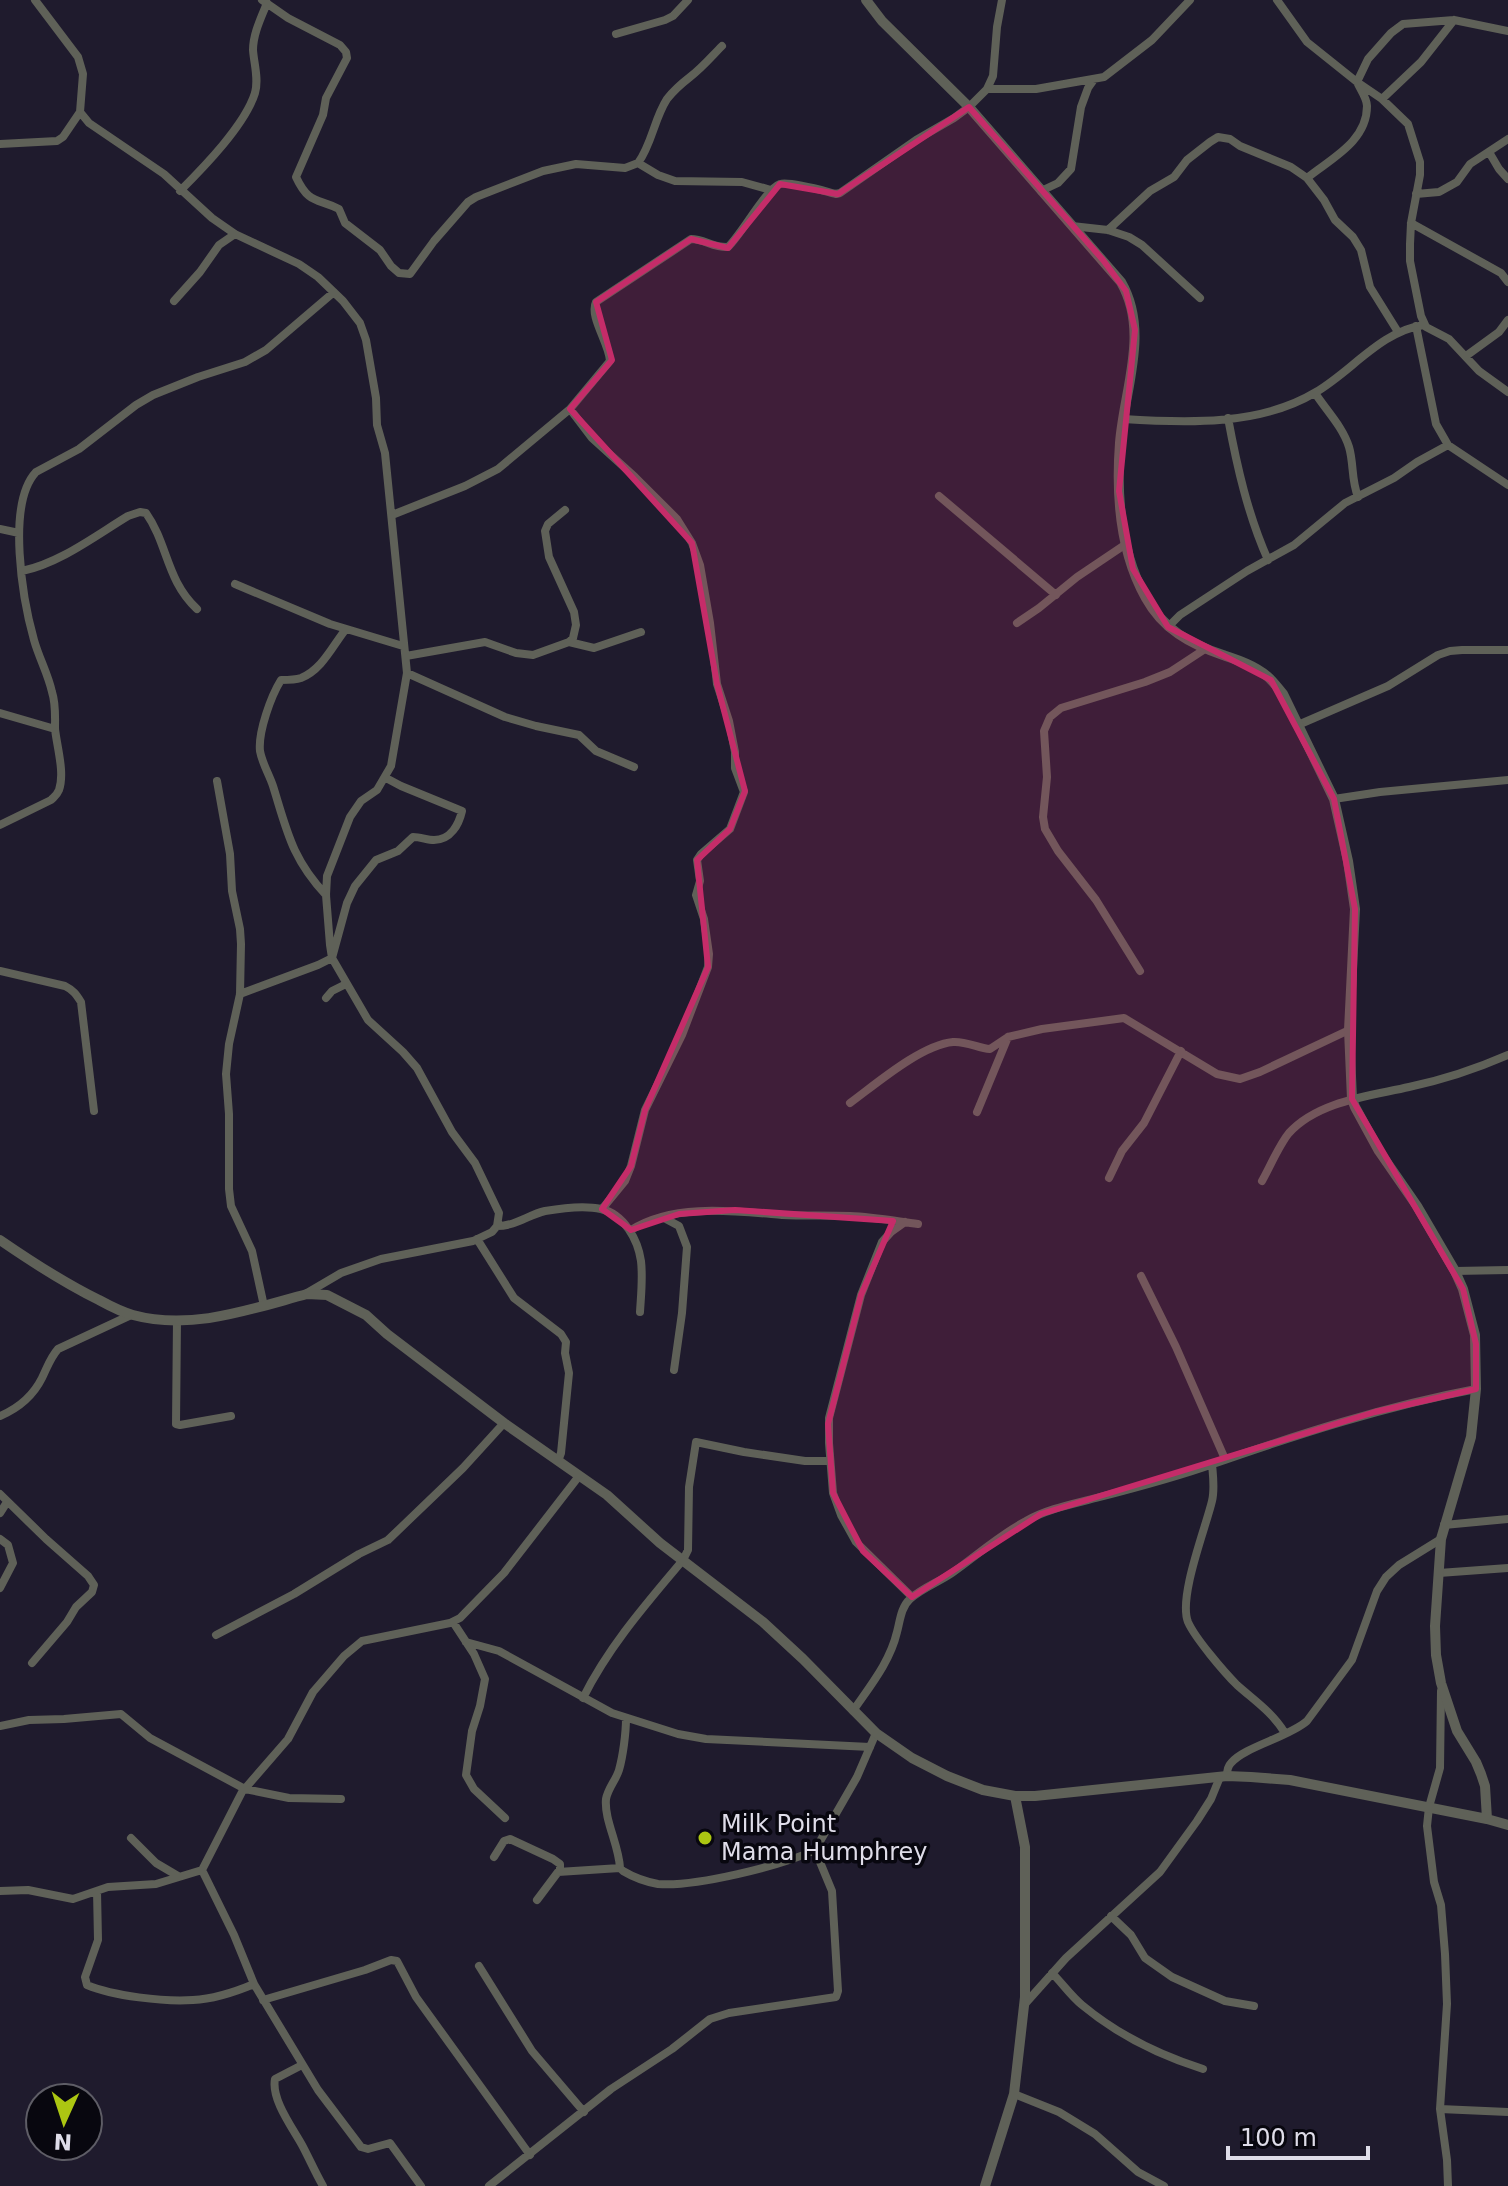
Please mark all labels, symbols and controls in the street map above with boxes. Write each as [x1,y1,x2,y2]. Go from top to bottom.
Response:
place label: Milk Point Mama Humphrey [721,1810,928,1866]
marker: Milk Point Mama Humphrey [696,1829,714,1847]
north arrow [24,2082,104,2162]
scale bar [1228,2110,1368,2160]
text: 100 m [1240,2124,1317,2152]
text: N [53,2129,73,2154]

